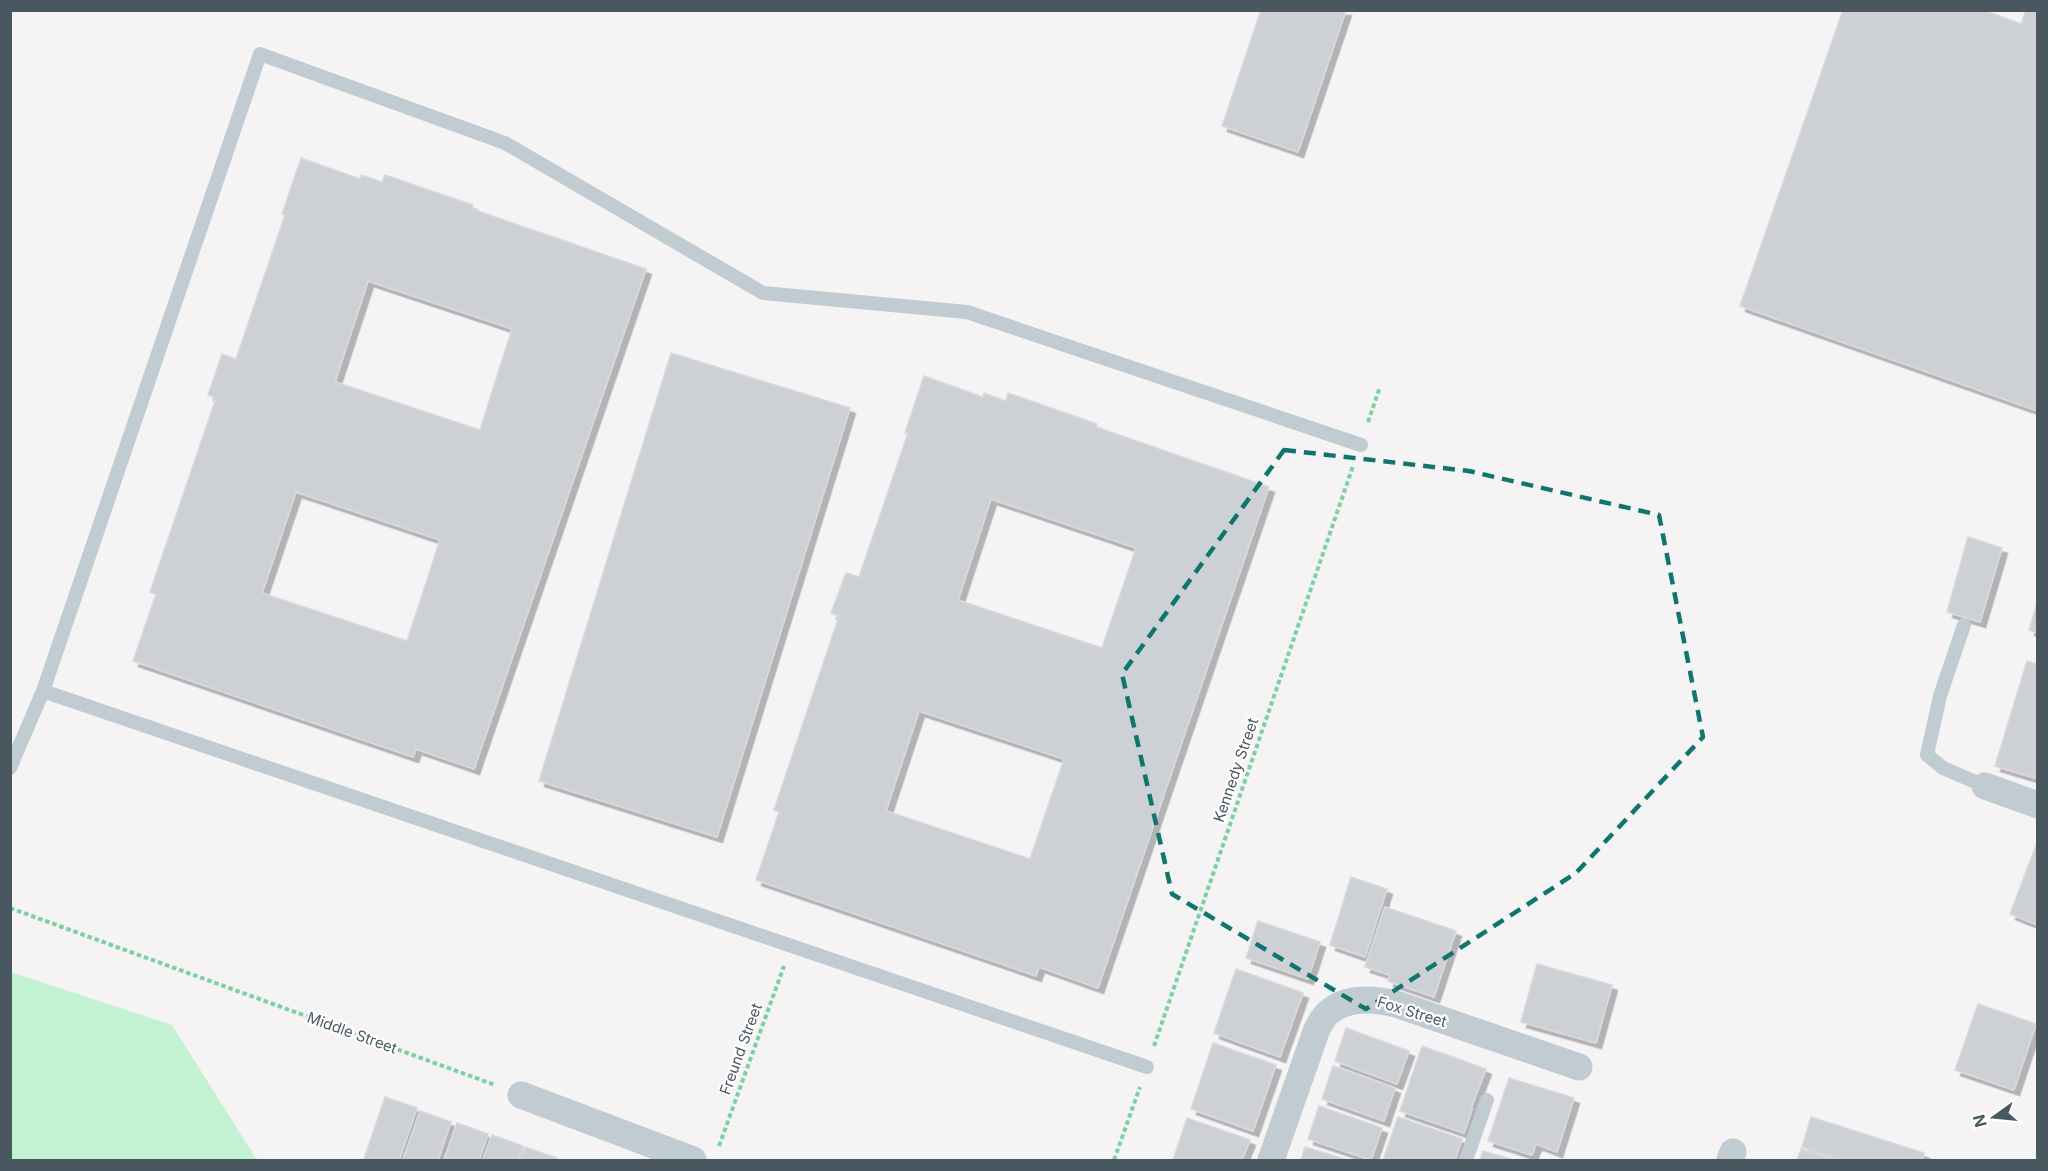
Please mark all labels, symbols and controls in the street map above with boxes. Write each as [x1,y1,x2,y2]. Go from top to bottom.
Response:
street label: Kennedy Street [1209,715,1262,824]
street label: Fox Street [1375,992,1449,1031]
street label: Freund Street [715,1000,766,1097]
street label: Middle Street [305,1007,400,1058]
north arrow [1964,1087,2024,1147]
text: N [1968,1112,1991,1129]

